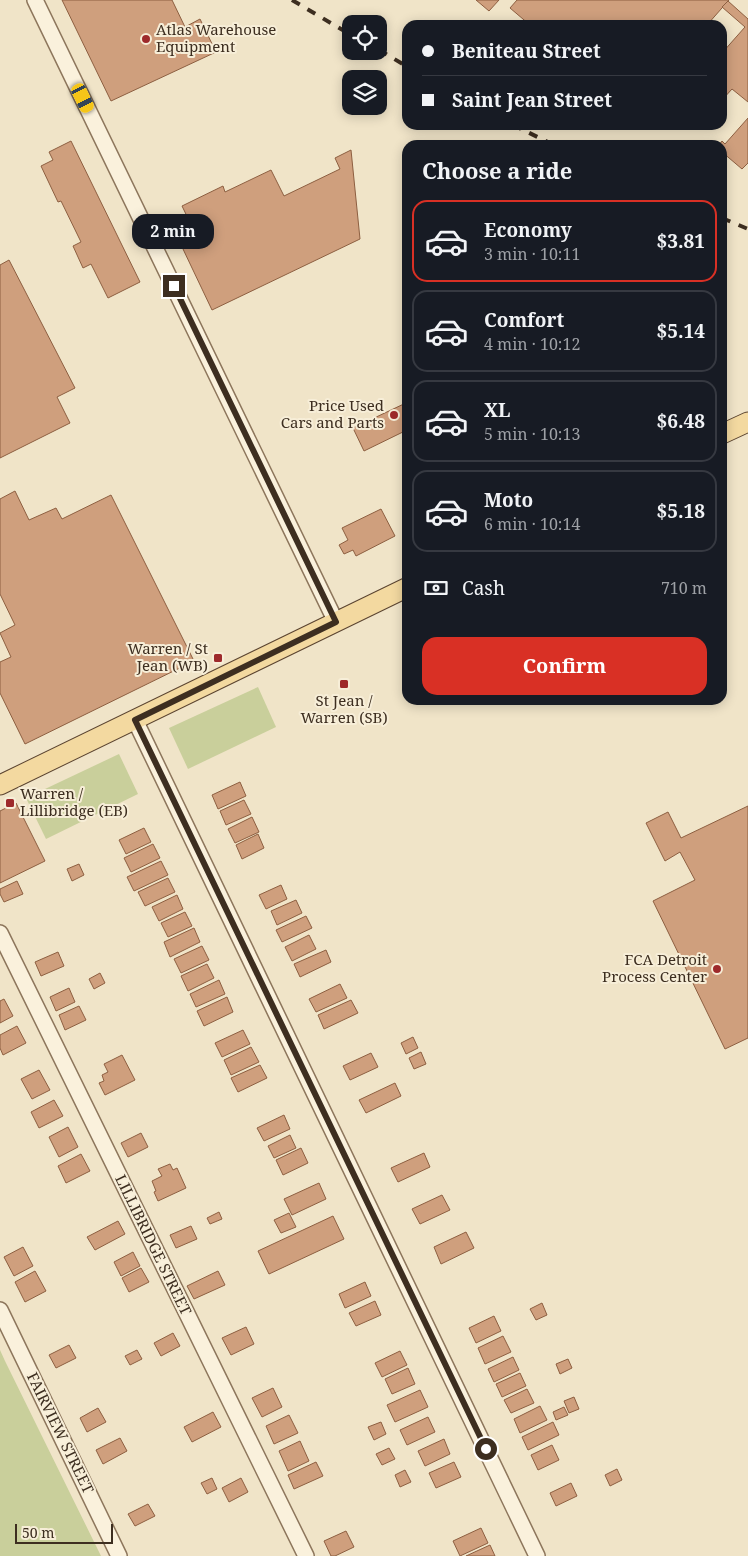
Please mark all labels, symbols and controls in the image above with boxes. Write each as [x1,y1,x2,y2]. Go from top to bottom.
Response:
map controls [342,15,387,115]
button: locate [342,15,387,60]
place label: Atlas Warehouse Equipment [156,19,276,56]
marker: Atlas Warehouse Equipment [140,33,152,45]
text: Beniteau Street [452,38,601,64]
button: layers [342,70,387,115]
car [69,81,96,115]
text: Saint Jean Street [452,87,612,113]
text: Choose a ride [422,155,572,185]
callout: 2 min [133,214,215,248]
text: Economy [484,217,572,243]
icon: car [424,219,469,264]
text: 2 min [150,220,196,242]
text: $3.81 [656,228,705,254]
text: 3 min · 10:11 [484,243,580,265]
route end [163,275,185,297]
text: Comfort [484,307,564,333]
icon: car [424,309,469,354]
text: $5.14 [656,318,705,344]
text: 4 min · 10:12 [484,333,580,355]
place label: Price Used Cars and Parts [281,395,384,432]
text: XL [484,397,510,423]
icon: car [424,399,469,444]
text: $6.48 [656,408,705,434]
marker: Price Used Cars and Parts [388,409,400,421]
text: 5 min · 10:13 [484,423,580,445]
text: Moto [484,487,533,513]
icon: car [424,489,469,534]
text: $5.18 [656,498,705,524]
text: 6 min · 10:14 [484,513,580,535]
icon: cash [422,574,450,602]
text: Cash [462,575,505,601]
text: 710 m [661,577,707,599]
button: Confirm [422,637,707,695]
place label: Warren / St Jean (WB) [128,638,208,675]
marker: Warren / St Jean (WB) [212,652,224,664]
marker: St Jean / Warren (SB) [338,678,350,690]
place label: St Jean / Warren (SB) [300,690,388,727]
place label: Warren / Lillibridge (EB) [20,783,128,820]
marker: Warren / Lillibridge (EB) [4,797,16,809]
place label: FCA Detroit Process Center [602,949,707,986]
marker: FCA Detroit Process Center [711,963,723,975]
street label: LILLIBRIDGE STREET [111,1171,197,1318]
street label: FAIRVIEW STREET [23,1369,99,1496]
route start [475,1438,497,1460]
scale bar [15,1521,112,1544]
text: 50 m [22,1523,55,1542]

